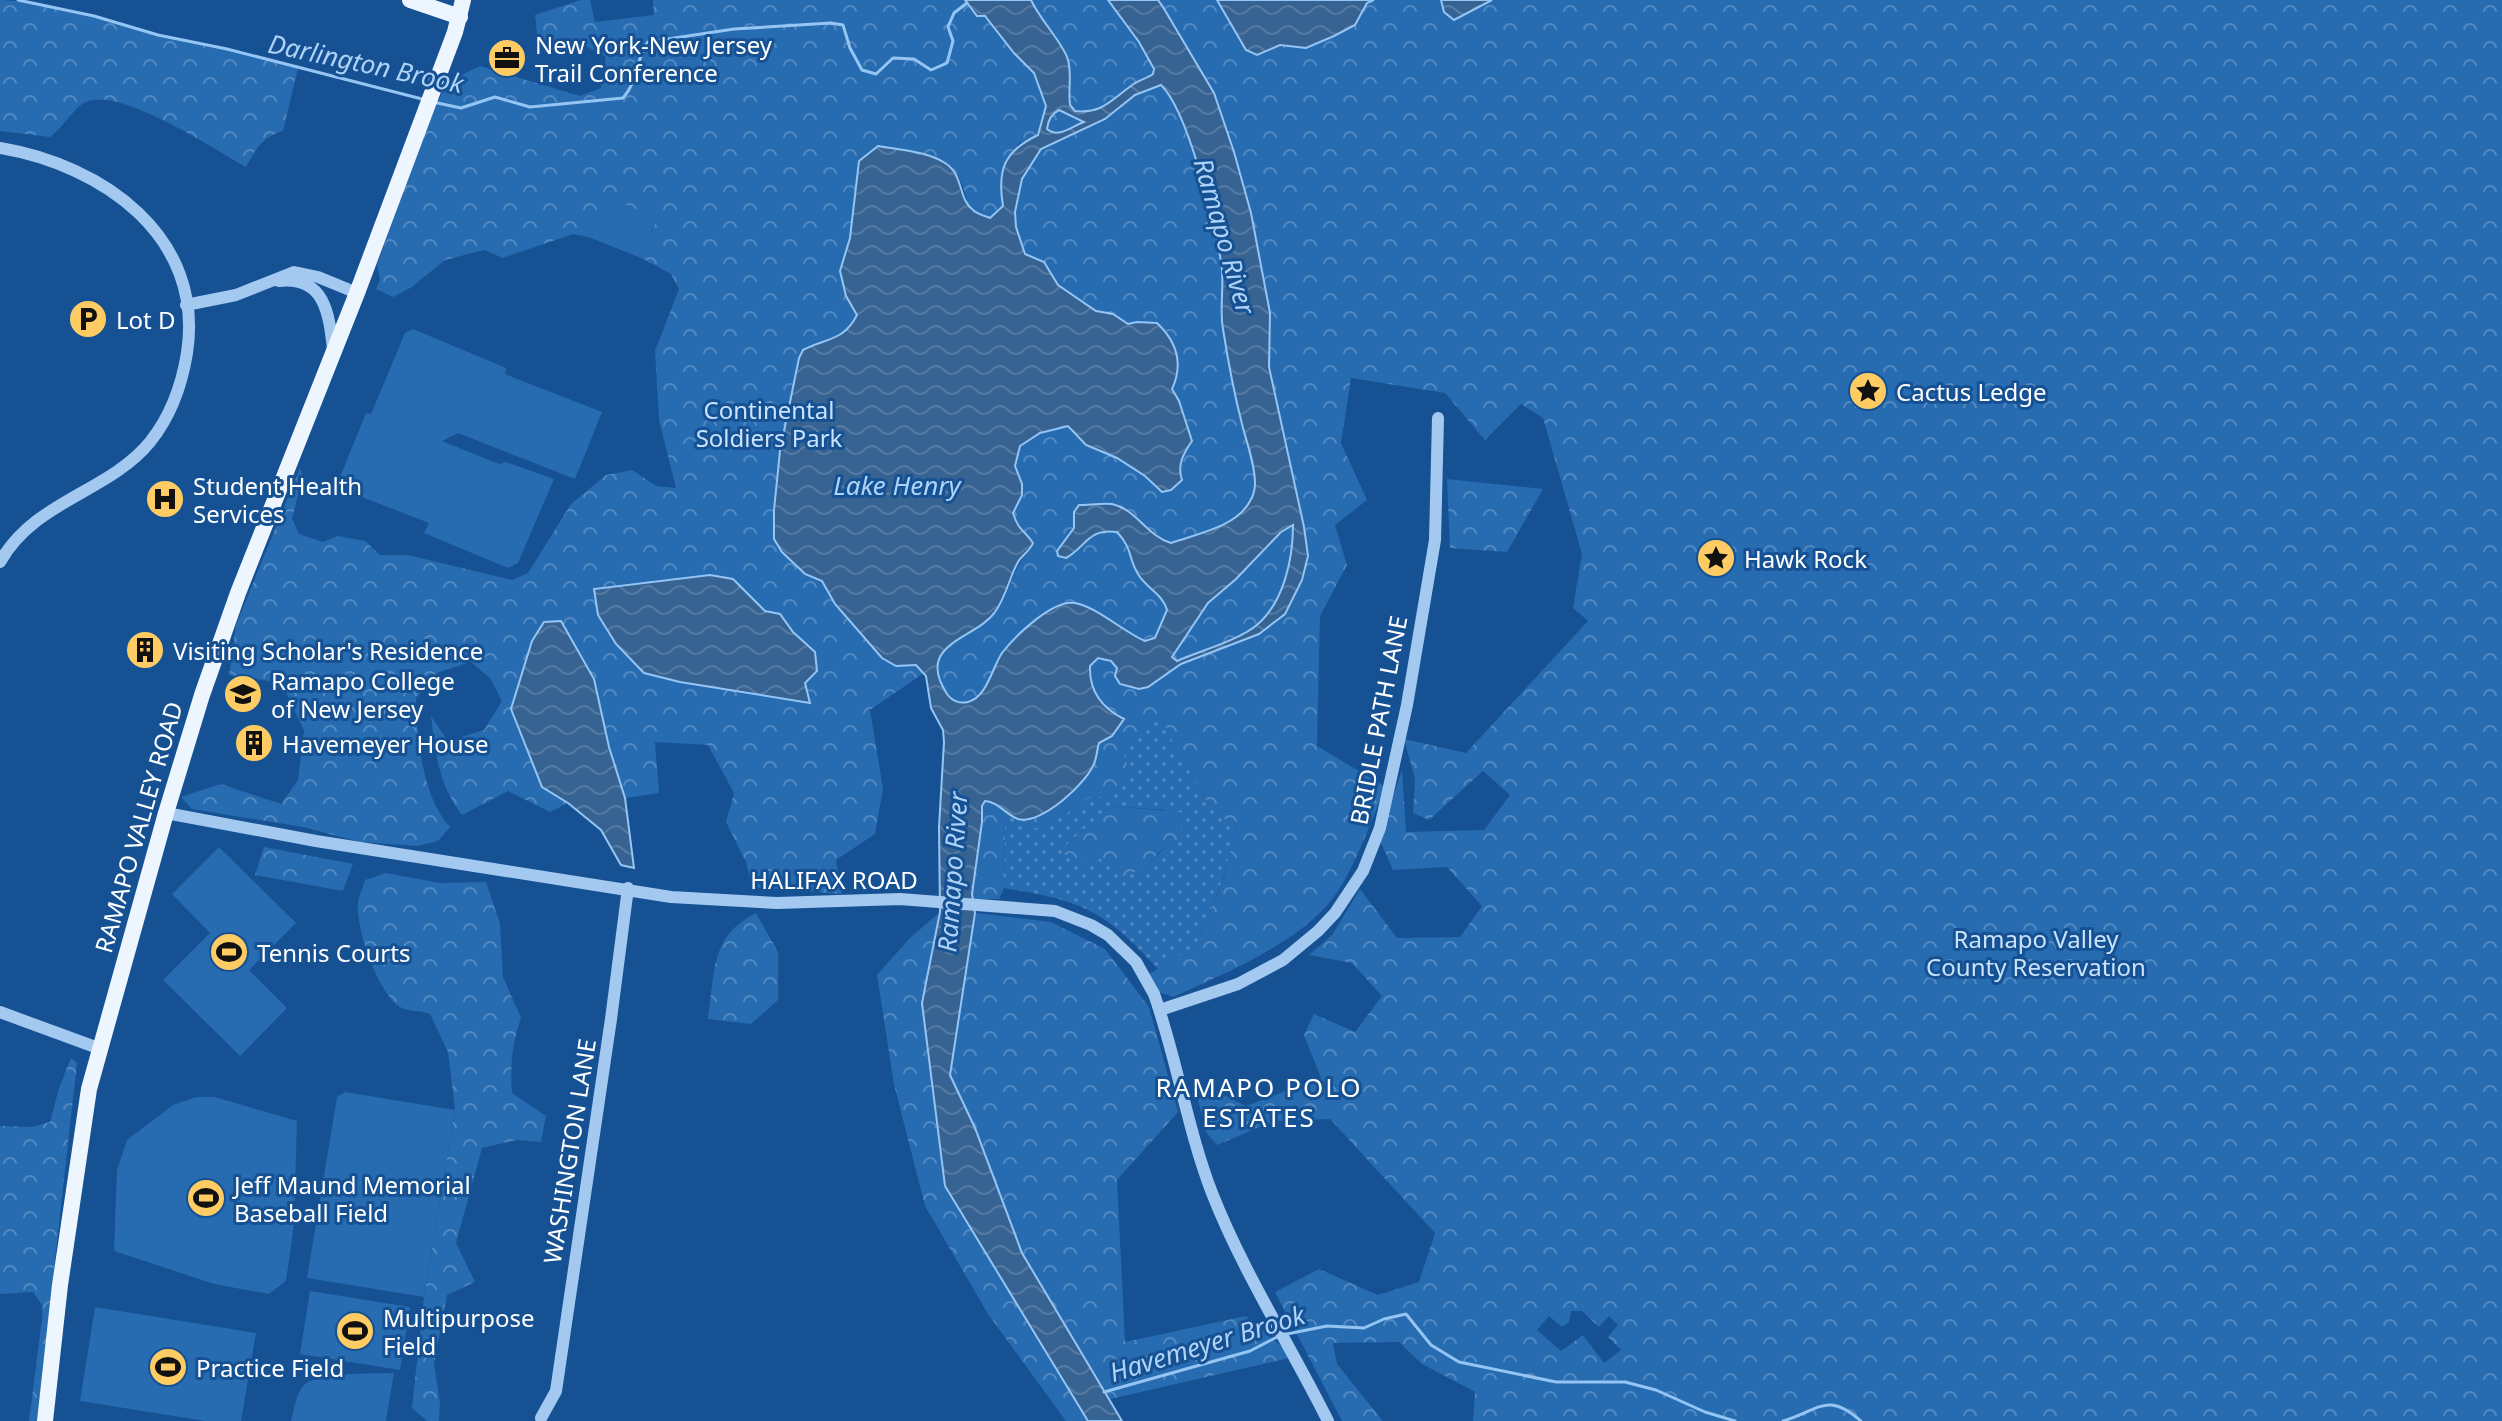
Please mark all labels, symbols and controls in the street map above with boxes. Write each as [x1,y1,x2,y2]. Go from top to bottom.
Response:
water label: Darlington Brook [265,25,468,101]
place label: New York-New Jersey Trail Conference [535,28,773,89]
office icon: New York-New Jersey Trail Conference [486,37,528,79]
water label: Ramapo River [1186,154,1265,320]
parking icon: Lot D [67,298,109,340]
place label: Lot D [116,303,176,336]
place icon: Cactus Ledge [1847,370,1889,412]
place label: Cactus Ledge [1896,375,2047,408]
park label: Continental Soldiers Park [696,393,843,454]
water label: Lake Henry [833,467,963,503]
place label: Student Health Services [193,469,362,530]
hospital icon: Student Health Services [144,478,186,520]
place icon: Hawk Rock [1695,537,1737,579]
place label: Hawk Rock [1744,542,1867,575]
street label: BRIDLE PATH LANE [1342,613,1414,827]
building icon: Visiting Scholar's Residence [124,629,166,671]
place label: Visiting Scholar's Residence [173,634,483,667]
place label: Ramapo College of New Jersey [271,664,455,725]
school or university icon: Ramapo College of New Jersey [222,673,264,715]
street label: RAMAPO VALLEY ROAD [86,697,190,957]
building icon: Havemeyer House [233,722,275,764]
place label: Havemeyer House [282,727,489,760]
water label: Ramapo River [928,789,976,953]
street label: HALIFAX ROAD [750,863,918,896]
park label: Ramapo Valley County Reservation [1926,922,2146,983]
sports icon: Tennis Courts [208,931,250,973]
place label: Tennis Courts [257,936,410,969]
street label: WASHINGTON LANE [535,1036,603,1266]
district label: RAMAPO POLO ESTATES [1155,1069,1363,1135]
place label: Jeff Maund Memorial Baseball Field [232,1168,471,1229]
sports icon: Jeff Maund Memorial Baseball Field [185,1177,227,1219]
water label: Havemeyer Brook [1105,1296,1310,1390]
place label: Multipurpose Field [383,1301,534,1362]
sports icon: Multipurpose Field [334,1310,376,1352]
sports icon: Practice Field [147,1346,189,1388]
place label: Practice Field [196,1351,344,1384]

